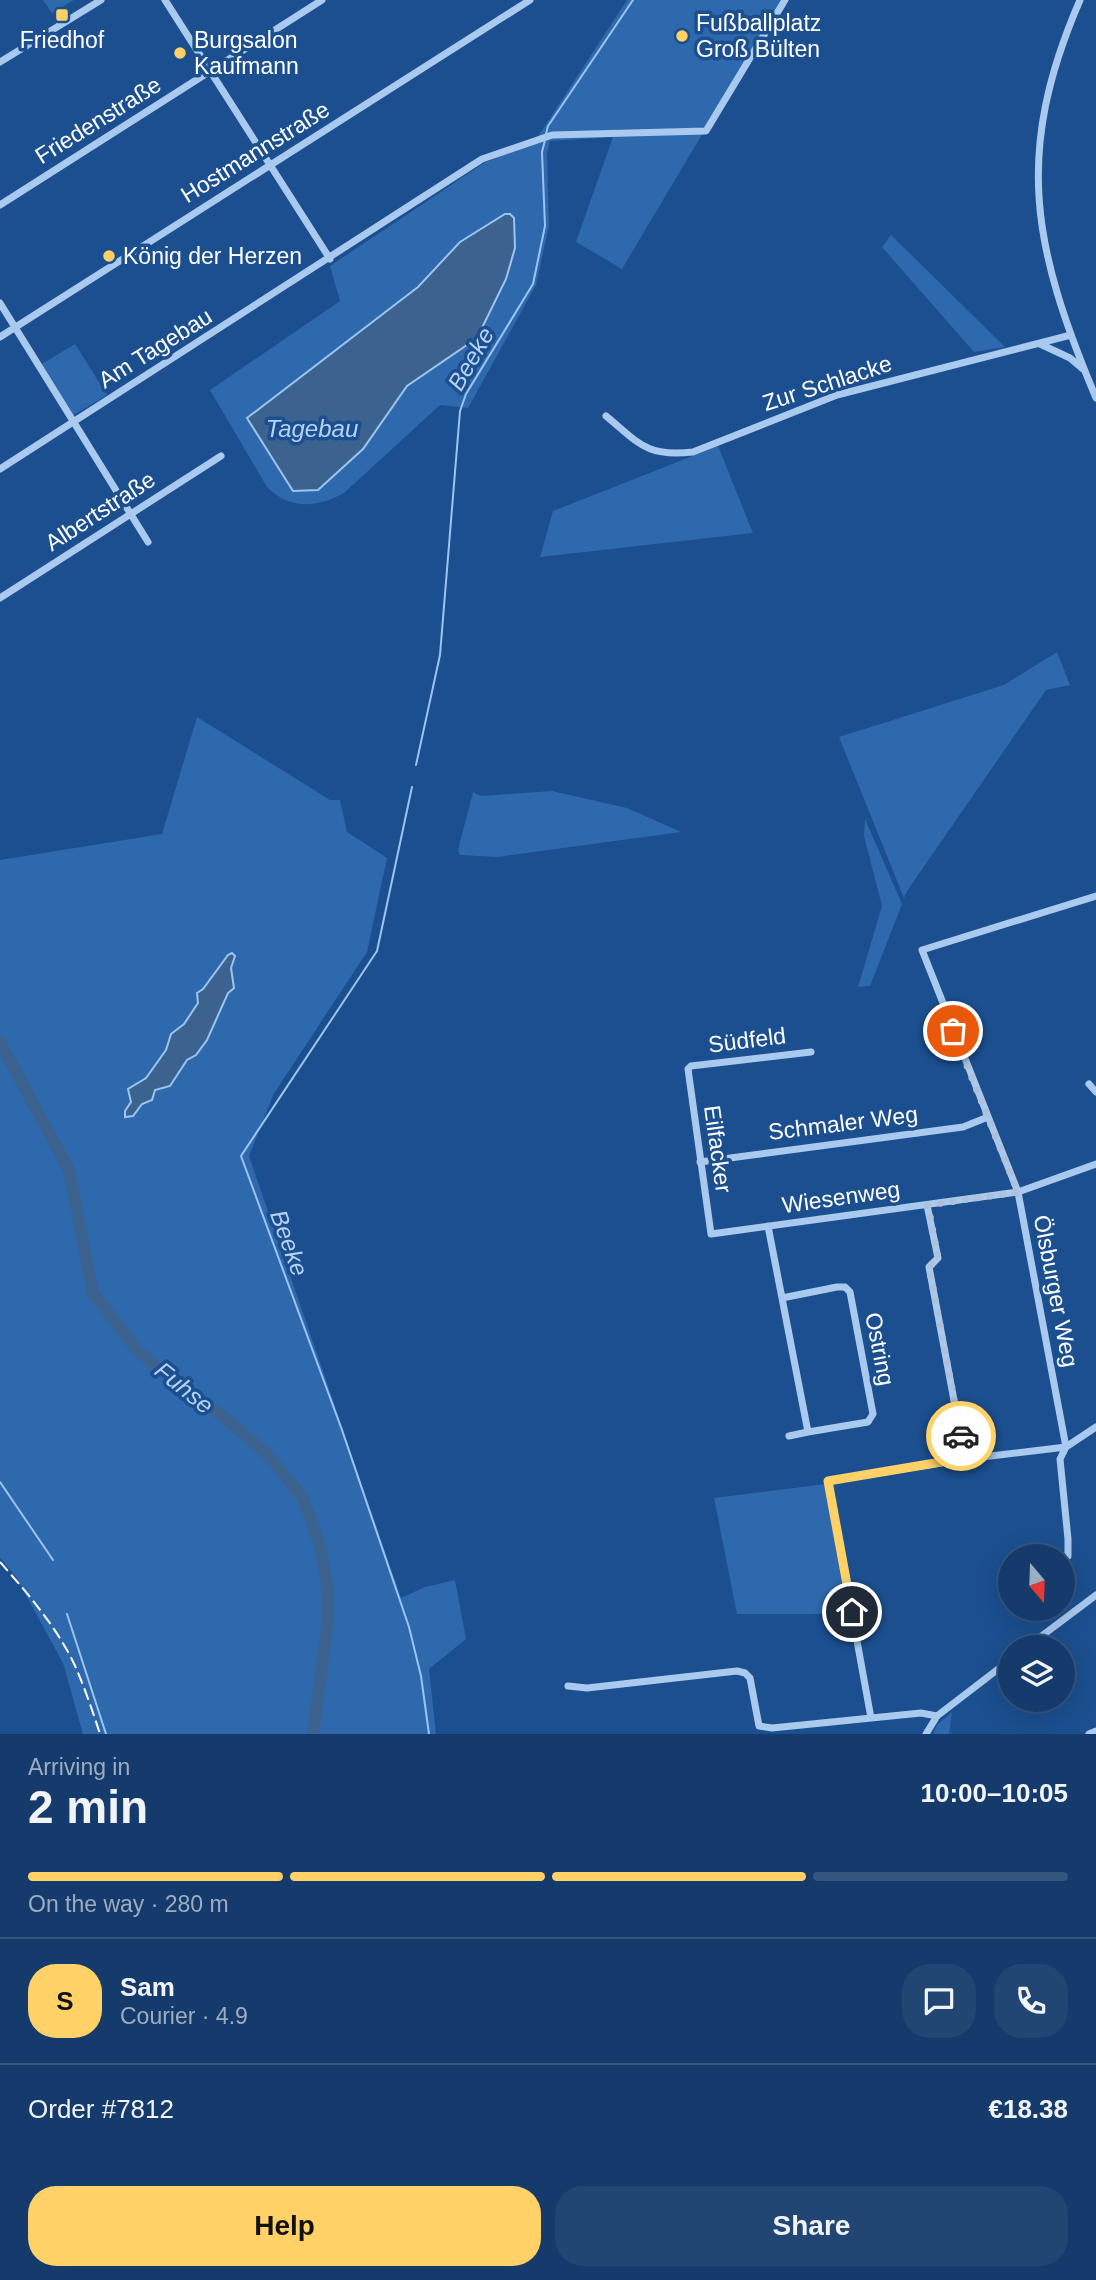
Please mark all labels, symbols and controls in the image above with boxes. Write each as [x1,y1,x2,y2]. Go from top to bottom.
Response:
marker: Friedhof [54,7,70,23]
place label: Fußballplatz Groß Bülten [696,10,821,62]
place label: Friedhof [20,27,105,53]
place label: Burgsalon Kaufmann [194,27,299,79]
marker: Fußballplatz Groß Bülten [674,28,690,44]
marker: Burgsalon Kaufmann [172,45,188,61]
street label: Friedenstraße [30,71,166,169]
street label: Hostmannstraße [176,96,334,208]
place label: König der Herzen [123,243,302,269]
marker: König der Herzen [101,248,117,264]
street label: Am Tagebau [94,303,216,393]
water label: Beeke [442,323,499,395]
street label: Zur Schlacke [759,350,895,416]
water label: Tagebau [266,415,358,442]
street label: Albertstraße [40,466,160,556]
pin [923,1001,983,1061]
icon: bag [934,1012,972,1050]
street label: Südfeld [707,1022,787,1058]
street label: Schmaler Weg [767,1101,919,1145]
street label: Eilfacker [699,1104,737,1195]
street label: Wiesenweg [780,1176,902,1218]
water label: Beeke [265,1206,314,1279]
street label: Ölsburger Weg [1029,1213,1083,1369]
street label: Ostring [860,1310,900,1388]
water label: Fuhse [150,1356,219,1419]
courier [926,1401,996,1471]
icon: car [942,1417,980,1455]
north arrow [998,1544,1074,1620]
map controls [998,1544,1075,1712]
pin [822,1582,882,1642]
icon: home [833,1593,871,1631]
button: layers [998,1635,1075,1712]
text: Arriving in [28,1754,130,1780]
text: 10:00–10:05 [921,1778,1068,1808]
text: 2 min [28,1781,148,1833]
text: On the way · 280 m [28,1891,229,1917]
button: chat [902,1964,976,2038]
button: phone [994,1964,1068,2038]
text: Sam [120,1972,175,2002]
text: S [56,1986,74,2016]
text: Courier · 4.9 [120,2003,248,2029]
text: Order #7812 [28,2094,174,2124]
text: €18.38 [988,2094,1068,2124]
button: Help [28,2186,541,2266]
button: Share [555,2186,1068,2266]

